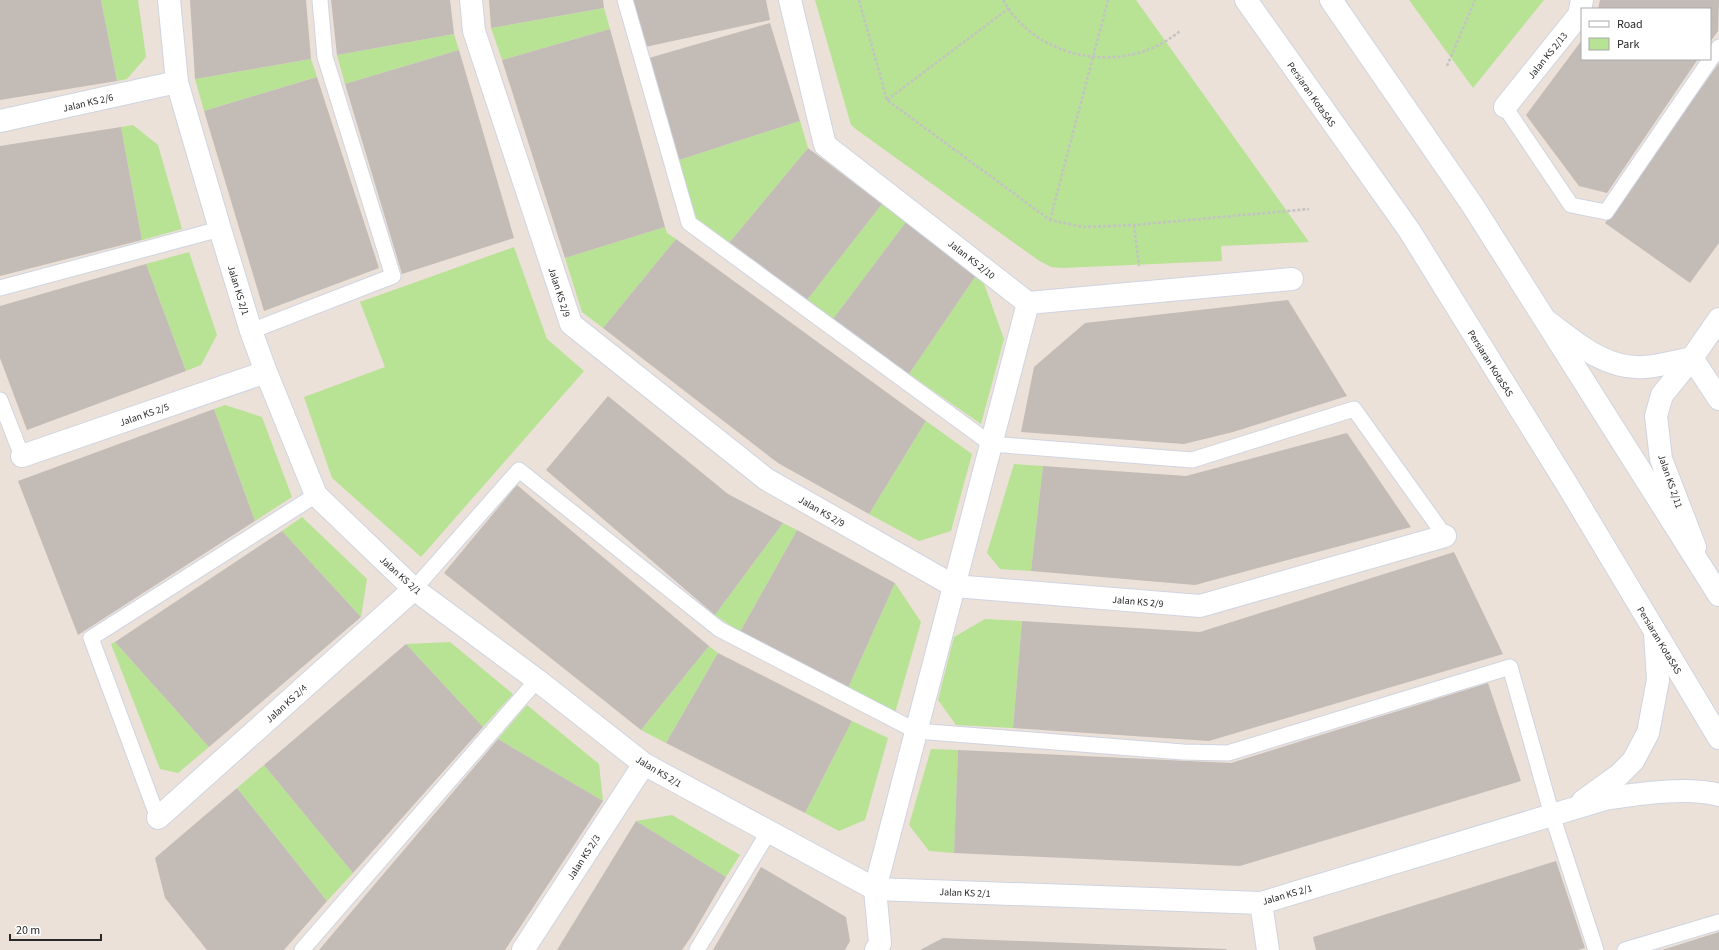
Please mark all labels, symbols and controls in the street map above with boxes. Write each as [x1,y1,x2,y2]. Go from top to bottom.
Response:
legend [1581,8,1711,60]
text: Road [1617,16,1643,33]
street label: Jalan KS 2/13 [1525,29,1571,82]
text: Park [1617,36,1639,53]
street label: Persiaran KotaSAS [1283,59,1339,130]
street label: Jalan KS 2/6 [62,90,115,116]
street label: Jalan KS 2/10 [945,237,998,283]
street label: Jalan KS 2/1 [224,264,252,317]
street label: Jalan KS 2/9 [544,266,574,319]
street label: Persiaran KotaSAS [1464,327,1516,400]
street label: Jalan KS 2/5 [118,400,171,430]
street label: Jalan KS 2/11 [1654,452,1686,510]
street label: Jalan KS 2/9 [796,493,847,531]
street label: Jalan KS 2/1 [377,553,424,598]
street label: Jalan KS 2/9 [1112,593,1164,611]
street label: Persiaran KotaSAS [1633,604,1685,677]
street label: Jalan KS 2/4 [263,681,310,726]
street label: Jalan KS 2/1 [633,753,684,791]
street label: Jalan KS 2/3 [564,832,604,883]
street label: Jalan KS 2/1 [1261,881,1314,909]
street label: Jalan KS 2/1 [939,885,991,901]
scale bar [10,916,101,942]
text: 20 m [16,922,40,939]

